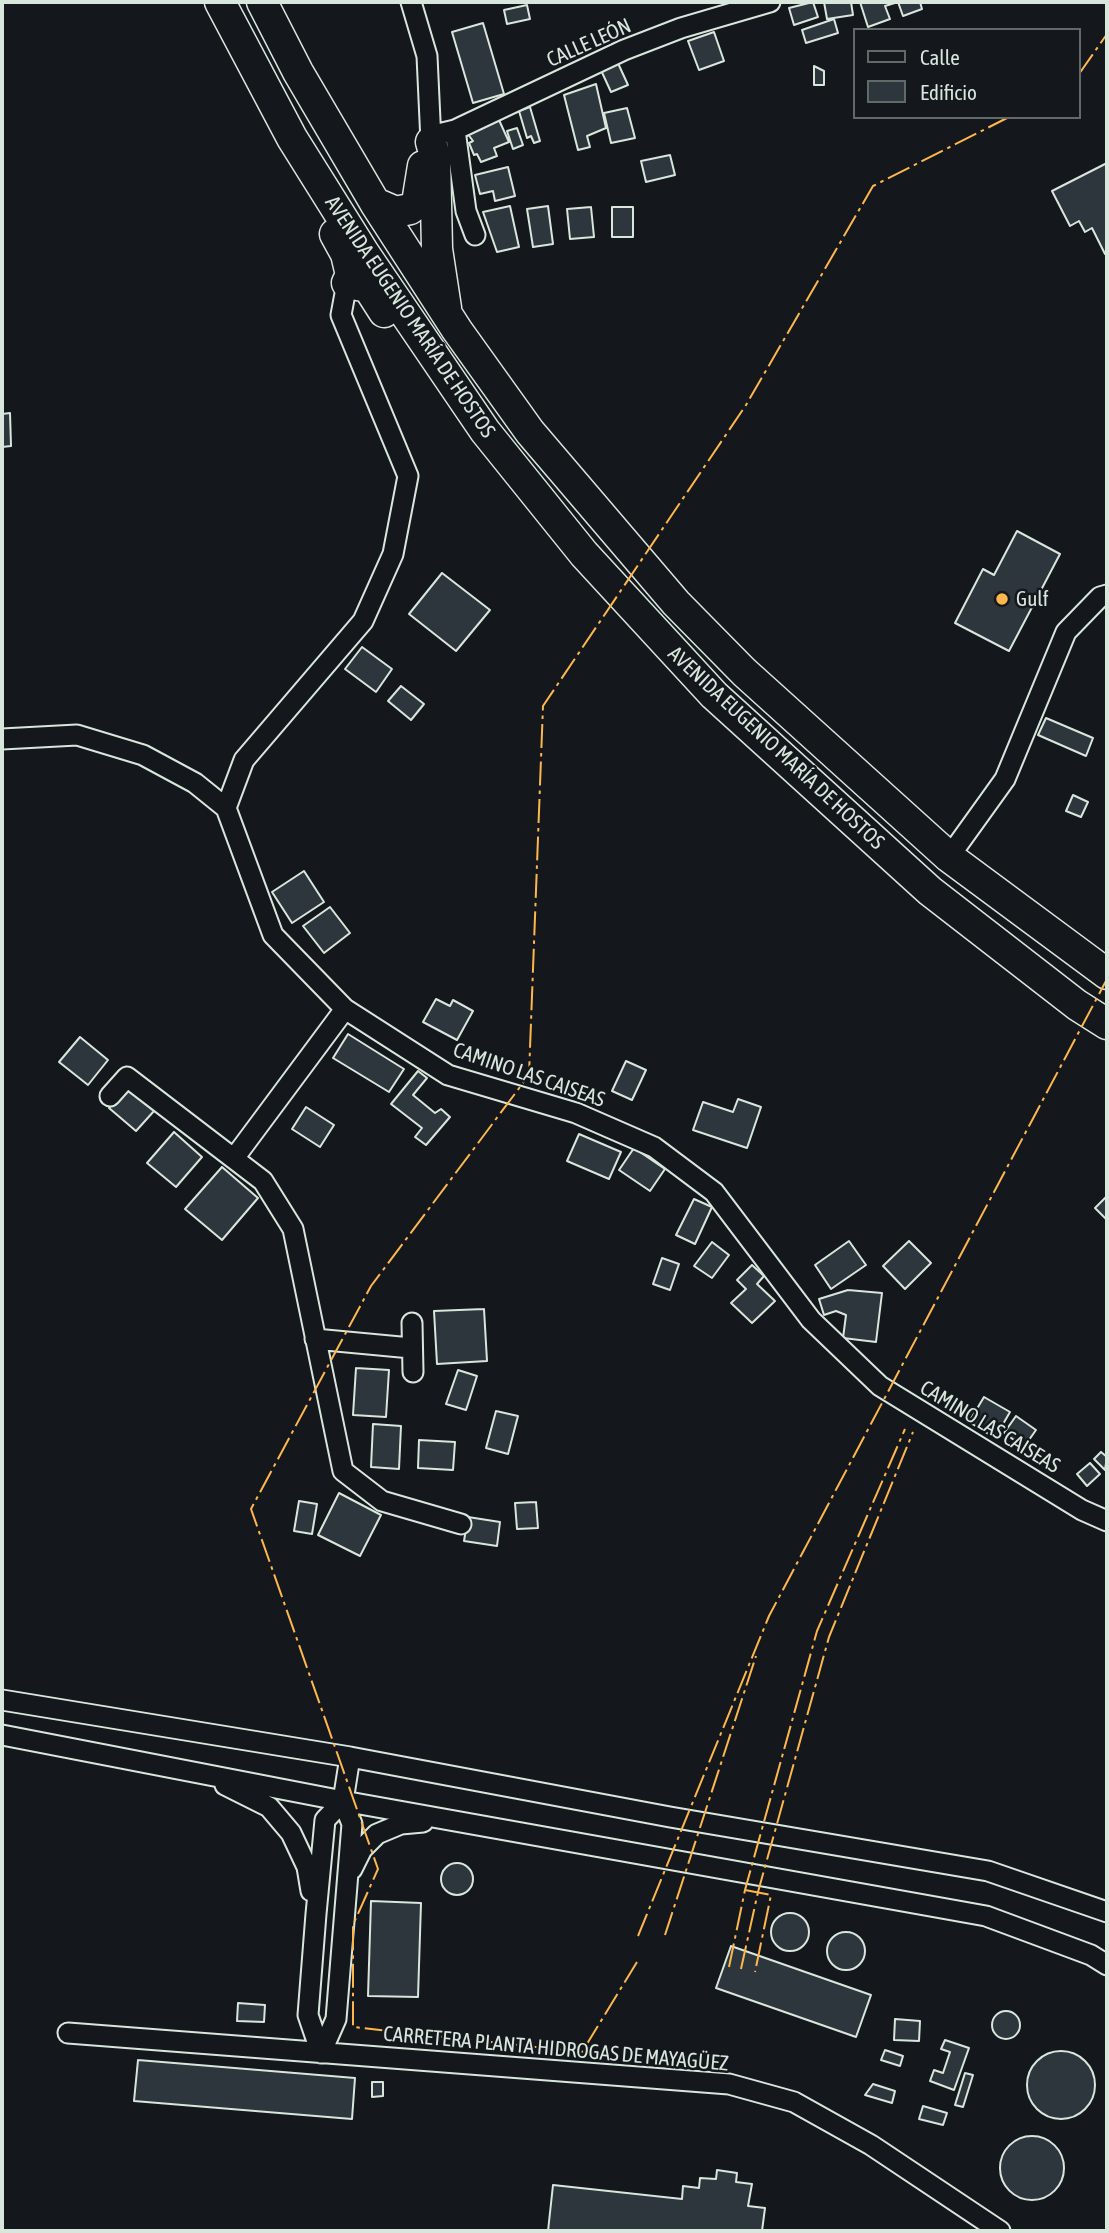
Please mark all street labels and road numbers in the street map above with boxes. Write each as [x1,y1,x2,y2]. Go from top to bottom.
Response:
street label: CALLE LEÓN [543,13,635,73]
street label: AVENIDA EUGENIO MARÍA DE HOSTOS [320,191,500,443]
street label: AVENIDA EUGENIO MARÍA DE HOSTOS [663,641,889,855]
street label: CAMINO LAS CAISEAS [450,1037,608,1113]
street label: CAMINO LAS CAISEAS [915,1375,1065,1479]
street label: CARRETERA PLANTA HIDROGAS DE MAYAGÜEZ [382,2021,730,2077]

